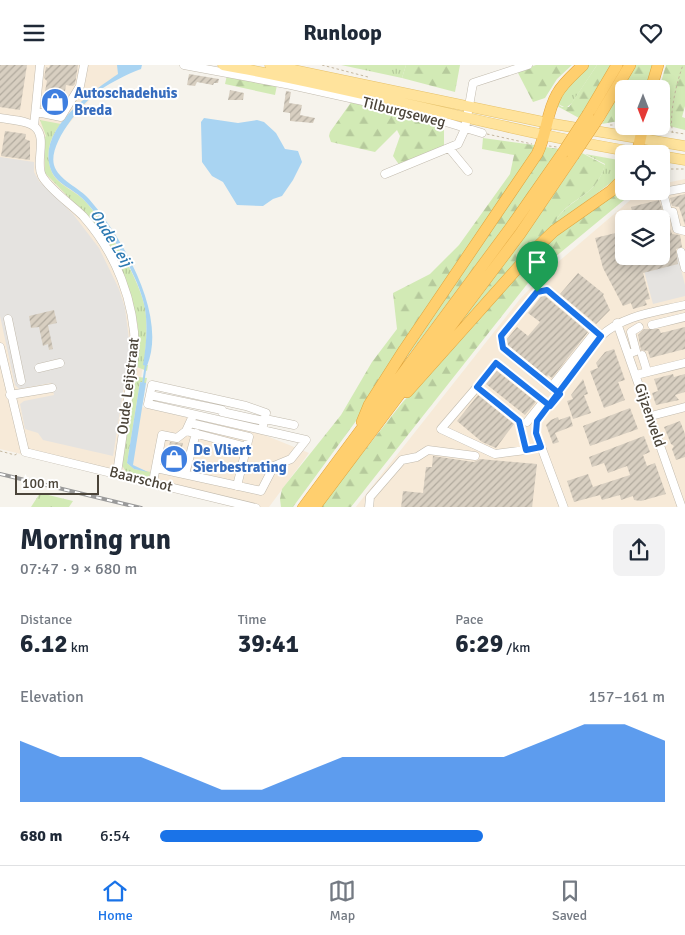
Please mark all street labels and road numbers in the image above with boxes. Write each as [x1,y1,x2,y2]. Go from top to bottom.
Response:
street label: Tilburgseweg [360,93,448,131]
street label: Oude Leijstraat [113,336,143,436]
street label: Gijzenveld [631,381,669,449]
street label: Baarschot [108,462,174,496]

